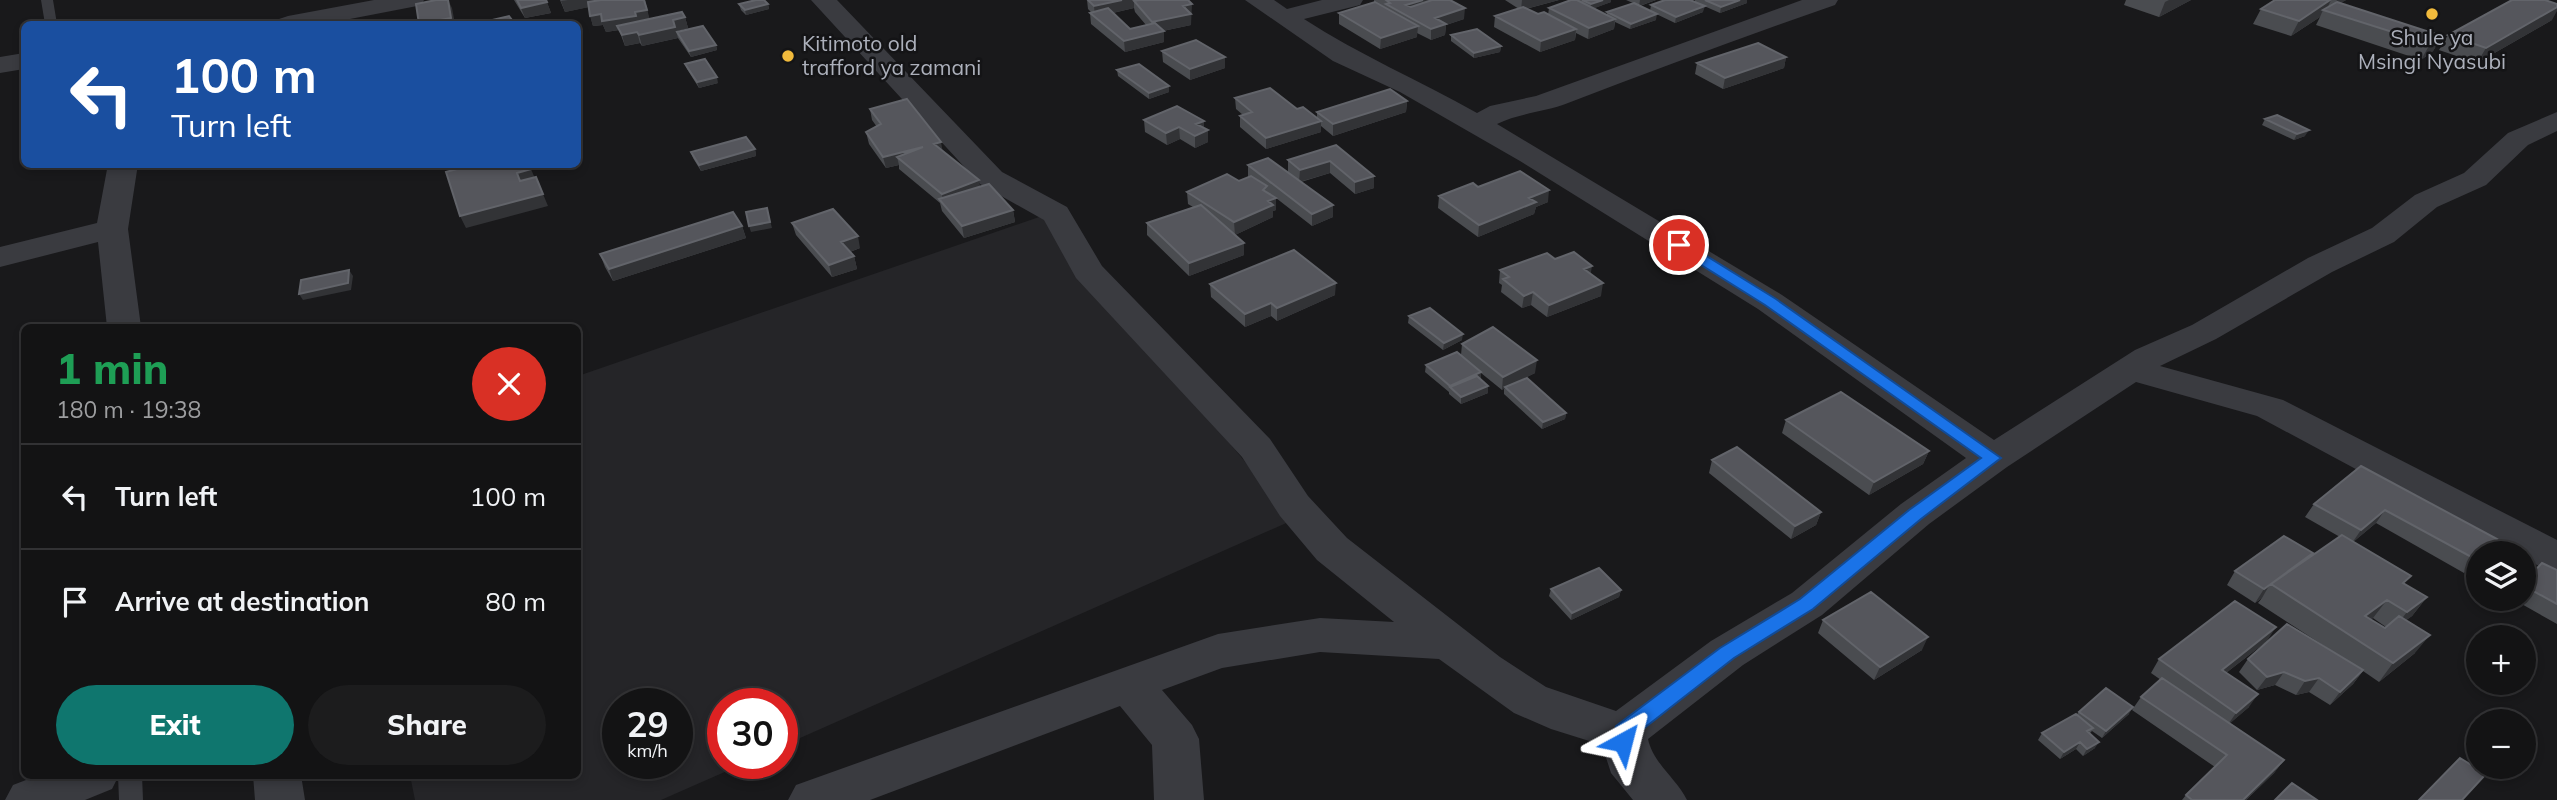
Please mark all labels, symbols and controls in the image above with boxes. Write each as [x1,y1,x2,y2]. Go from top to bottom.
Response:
marker: Shule ya Msingi Nyasubi [2424,6,2440,22]
place label: Shule ya Msingi Nyasubi [2358,24,2506,74]
place label: Kitimoto old trafford ya zamani [802,30,981,80]
text: 100 m [171,44,317,105]
marker: Kitimoto old trafford ya zamani [780,48,796,64]
icon: left [56,49,147,140]
text: Turn left [171,105,291,145]
pin [1649,215,1709,275]
icon: arrive [1660,226,1698,264]
text: 1 min [56,342,169,395]
button: close [472,347,546,421]
text: 180 m · 19:38 [56,395,201,424]
icon: left [56,478,94,516]
text: Turn left [115,480,217,513]
text: 100 m [470,480,546,513]
map controls [2466,541,2536,779]
button: layers [2466,541,2536,611]
icon: arrive [56,583,94,621]
text: Arrive at destination [115,585,370,618]
text: 80 m [485,585,546,618]
button: + [2466,625,2536,695]
button: Exit [56,685,294,765]
button: Share [308,685,546,765]
speed limit sign: 30 [707,688,798,779]
text: 29 [626,702,669,746]
position arrow [1586,705,1660,779]
button: − [2466,709,2536,779]
text: km/h [627,739,668,762]

